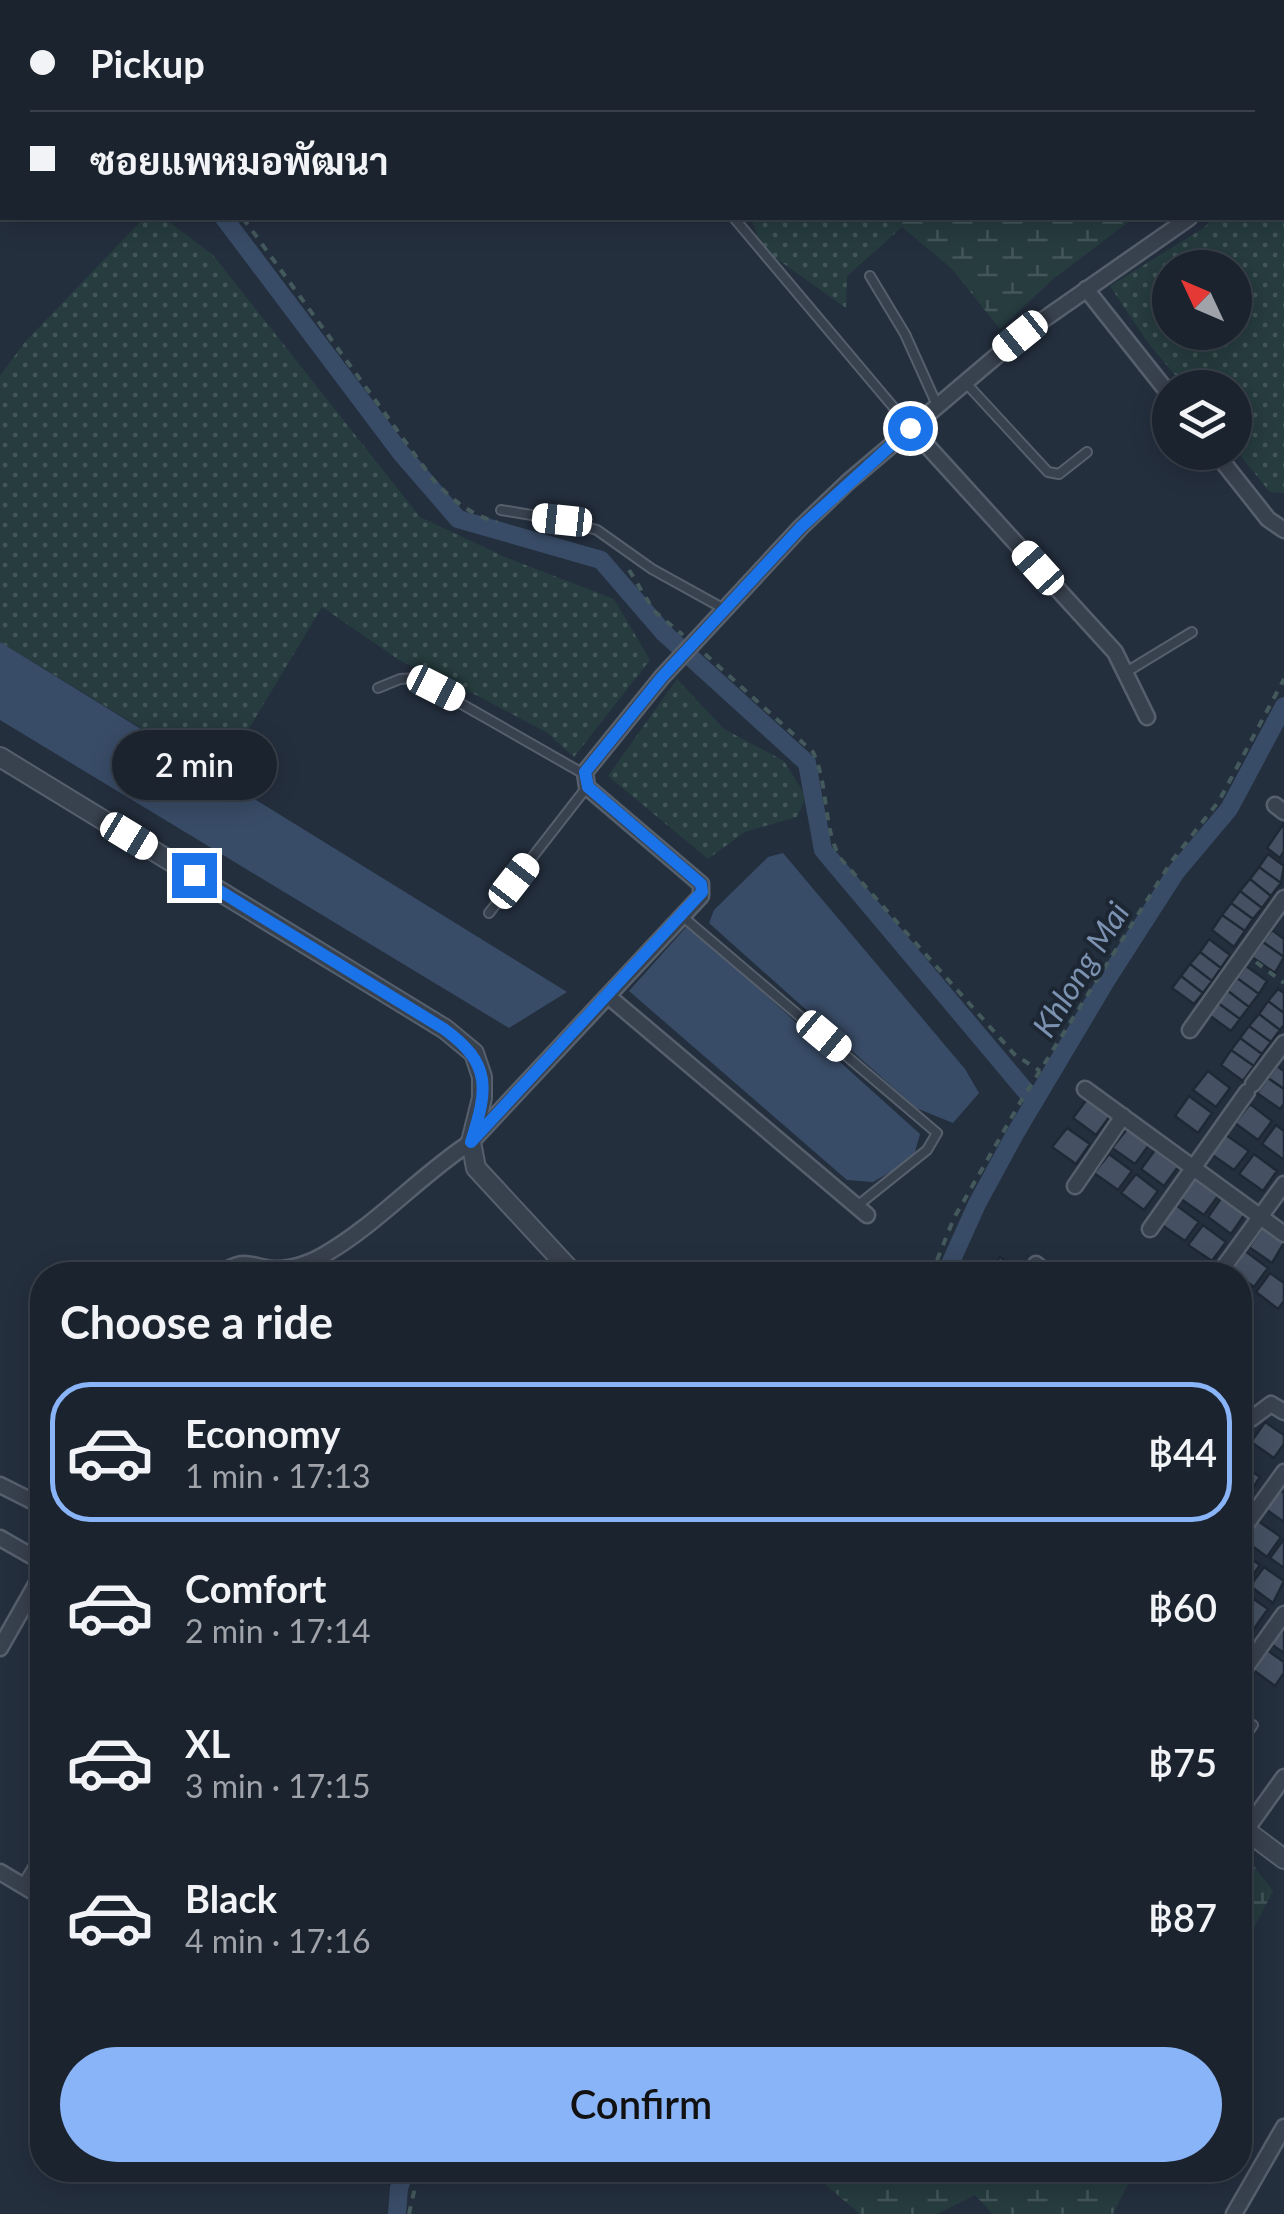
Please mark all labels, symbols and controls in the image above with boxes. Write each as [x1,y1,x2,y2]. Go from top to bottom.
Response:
text: Pickup [90,40,205,86]
text: ซอยแพหมอพัฒนา [90,137,389,183]
north arrow [1152,250,1252,350]
map controls [1152,250,1252,470]
car [987,305,1053,367]
button: layers [1152,370,1252,470]
route start [888,406,933,451]
car [531,502,593,538]
car [1007,536,1069,600]
car [402,661,470,715]
callout: 2 min [111,730,276,800]
text: 2 min [155,745,234,784]
car [96,808,162,864]
car [484,848,544,914]
route end [172,853,217,898]
water label: Khlong Mai [1023,895,1137,1043]
car [791,1005,857,1067]
text: Choose a ride [60,1295,333,1349]
icon: car [65,1407,155,1497]
text: Economy [185,1410,340,1456]
text: ฿44 [1148,1429,1217,1475]
text: 1 min · 17:13 [185,1456,371,1495]
icon: car [65,1562,155,1652]
text: Comfort [185,1565,326,1611]
text: ฿60 [1148,1584,1217,1630]
text: 2 min · 17:14 [185,1611,371,1650]
icon: car [65,1717,155,1807]
text: XL [185,1720,230,1766]
text: ฿75 [1148,1739,1217,1785]
text: 3 min · 17:15 [185,1766,371,1805]
icon: car [65,1872,155,1962]
text: Black [185,1875,277,1921]
text: ฿87 [1148,1894,1217,1940]
text: 4 min · 17:16 [185,1921,371,1960]
button: Confirm [60,2047,1222,2162]

